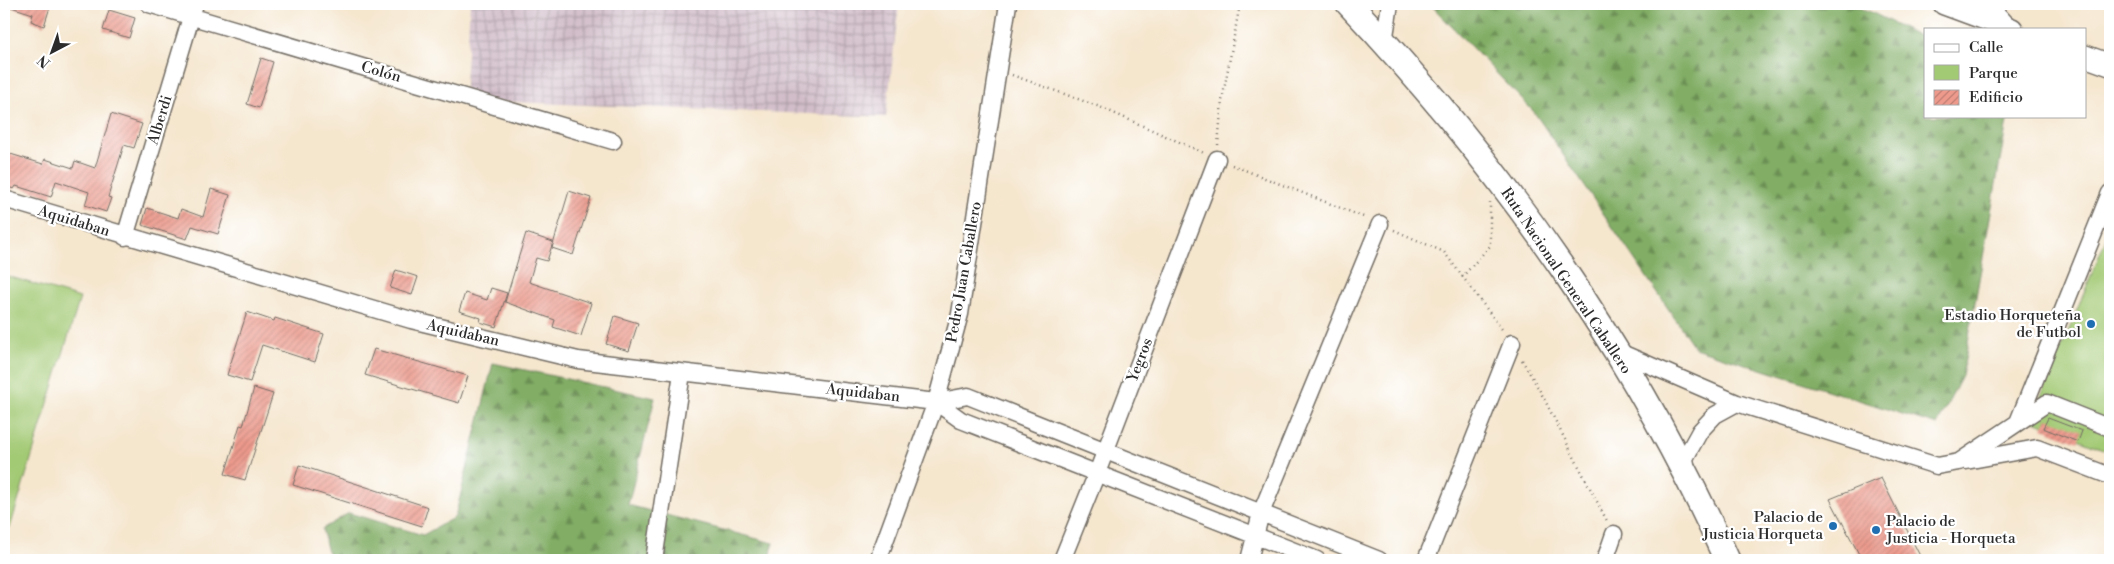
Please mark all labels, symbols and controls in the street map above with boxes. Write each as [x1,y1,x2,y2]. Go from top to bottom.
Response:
north arrow [28,28,78,78]
legend [1924,28,2086,118]
text: Calle [1969,38,2003,57]
text: N [34,51,54,71]
street label: Colón [359,57,403,87]
text: Parque [1969,64,2018,83]
text: Edificio [1969,88,2023,107]
street label: Alberdi [143,93,177,148]
street label: Ruta Nacional General Caballero [1496,184,1636,378]
street label: Pedro Juan Caballero [942,200,986,344]
street label: Aquidaban [35,201,112,241]
place label: Estadio Horqueteña de Futbol [1944,306,2082,342]
street label: Aquidaban [424,315,501,351]
marker: Estadio Horqueteña de Futbol [2085,318,2097,330]
street label: Yegros [1123,335,1157,386]
street label: Aquidaban [824,380,901,406]
place label: Palacio de Justicia Horqueta [1702,508,1823,544]
place label: Palacio de Justicia - Horqueta [1885,512,2016,548]
marker: Palacio de Justicia Horqueta [1827,520,1839,532]
marker: Palacio de Justicia - Horqueta [1870,524,1882,536]

